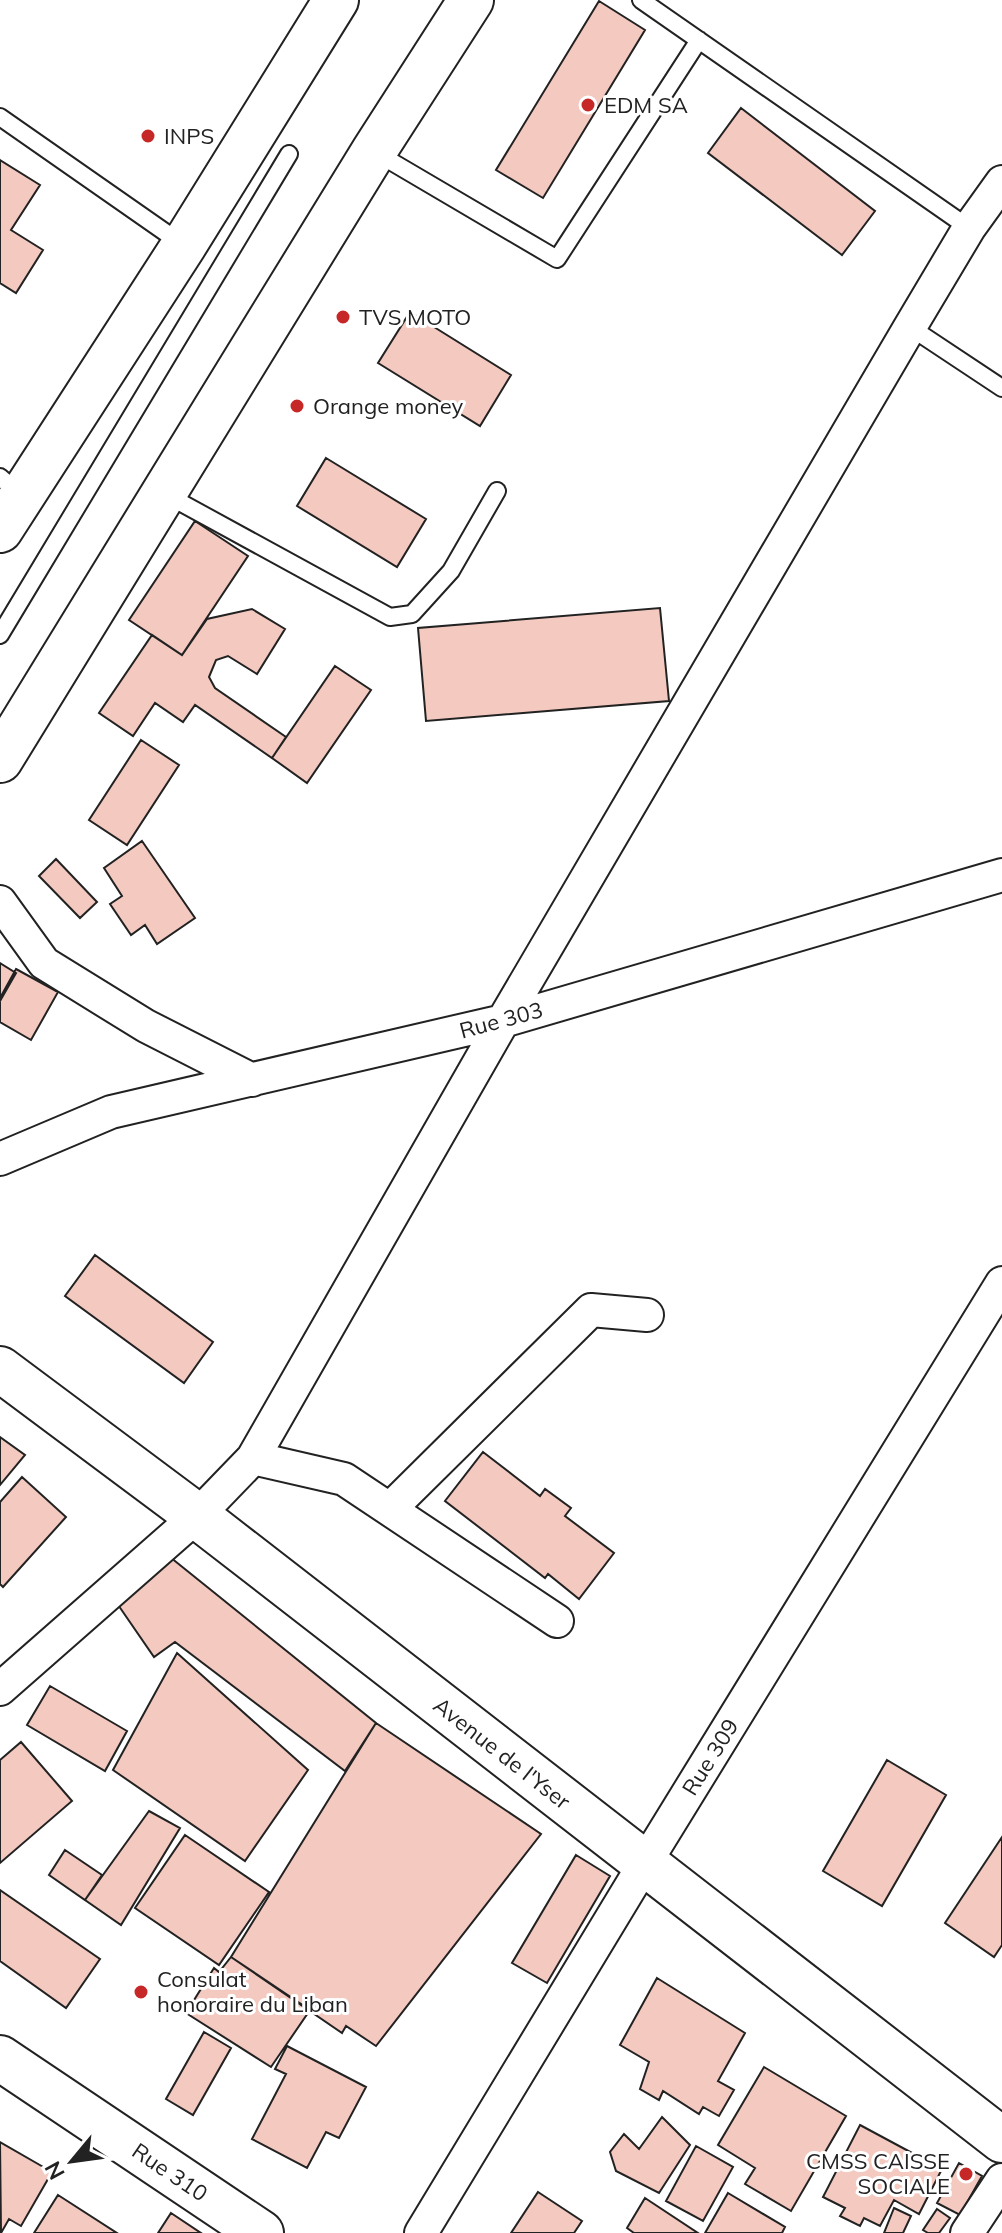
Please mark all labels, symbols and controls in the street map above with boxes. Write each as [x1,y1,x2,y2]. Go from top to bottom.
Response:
place label: EDM SA [604,91,688,119]
marker: EDM SA [579,96,597,114]
place label: INPS [164,122,214,150]
marker: INPS [139,127,157,145]
place label: TVS MOTO [359,303,471,331]
marker: TVS MOTO [334,308,352,326]
place label: Orange money [313,392,464,420]
marker: Orange money [288,397,306,415]
street label: Rue 303 [456,995,546,1045]
street label: Avenue de l'Yser [428,1691,576,1815]
street label: Rue 309 [676,1713,744,1801]
place label: Consulat honoraire du Liban [157,1965,348,2018]
marker: Consulat honoraire du Liban [132,1983,150,2001]
north arrow [32,2121,112,2201]
street label: Rue 310 [127,2137,213,2207]
place label: CMSS CAISSE SOCIALE [806,2147,950,2200]
text: N [38,2157,71,2185]
marker: CMSS CAISSE SOCIALE [957,2165,975,2183]

